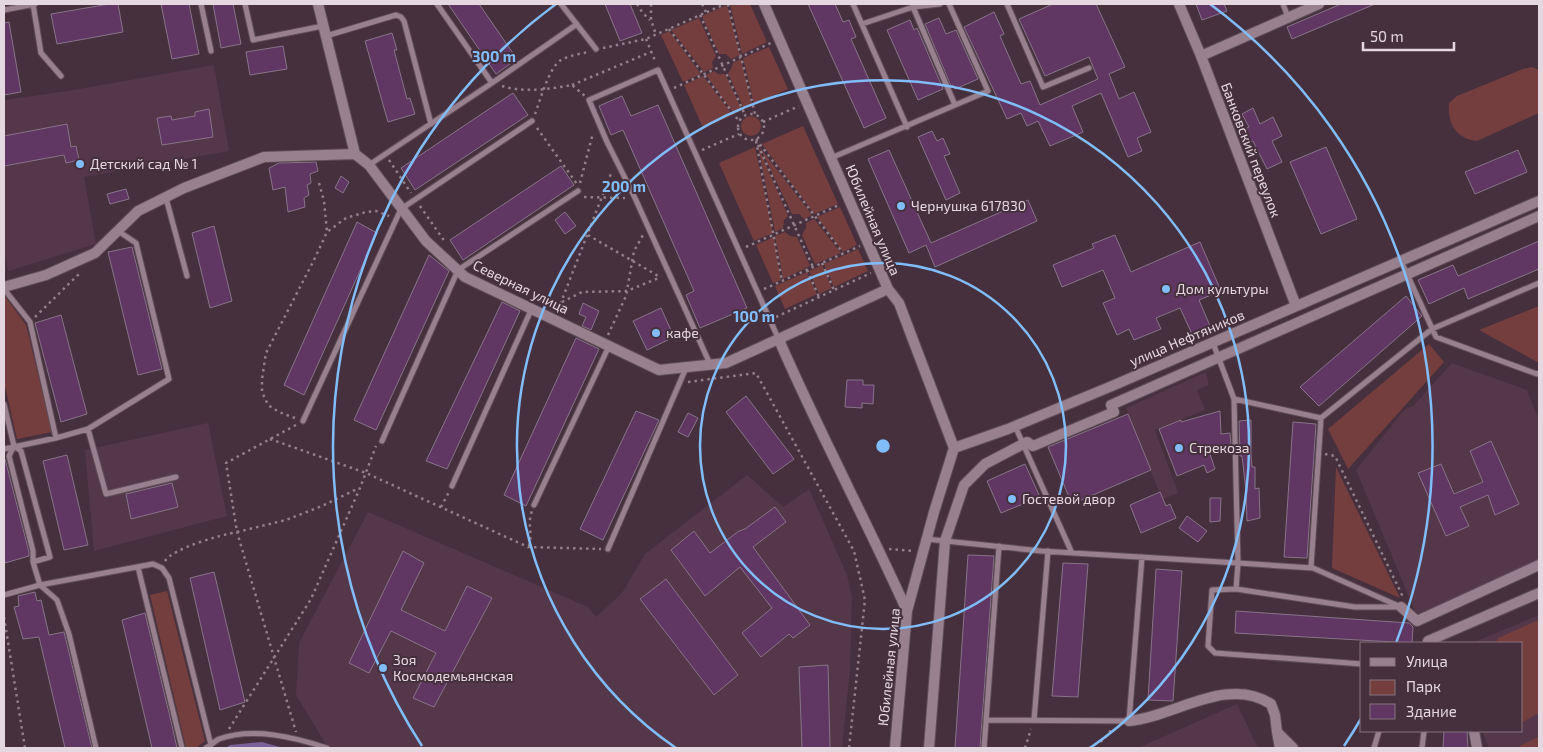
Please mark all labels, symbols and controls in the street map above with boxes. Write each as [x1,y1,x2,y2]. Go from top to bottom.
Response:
scale bar [1363,20,1454,52]
text: 50 m [1370,27,1404,45]
text: 300 m [472,47,516,65]
street label: Банковский переулок [1218,80,1285,220]
place label: Детский сад № 1 [90,155,197,172]
marker: Детский сад № 1 [74,158,86,170]
street label: Юбилейная улица [842,162,904,278]
text: 200 m [602,177,646,195]
place label: Чернушка 617830 [911,197,1026,214]
marker: Чернушка 617830 [895,200,907,212]
street label: Северная улица [470,256,572,317]
place label: Дом культуры [1176,280,1269,297]
marker: Дом культуры [1160,283,1172,295]
street label: улица Нефтяников [1127,306,1247,369]
text: 100 m [733,307,775,325]
place label: кафе [666,324,699,341]
marker: кафе [650,327,662,339]
centre of rings [874,437,892,455]
place label: Стрекоза [1189,439,1250,456]
marker: Стрекоза [1173,442,1185,454]
place label: Гостевой двор [1022,490,1115,507]
marker: Гостевой двор [1006,493,1018,505]
street label: Юбилейная улица [874,607,903,727]
legend [1360,642,1523,732]
place label: Зоя Космодемьянская [393,651,513,684]
text: Улица [1406,652,1448,670]
marker: Зоя Космодемьянская [377,662,389,674]
text: Парк [1406,677,1441,695]
text: Здание [1406,702,1457,720]

